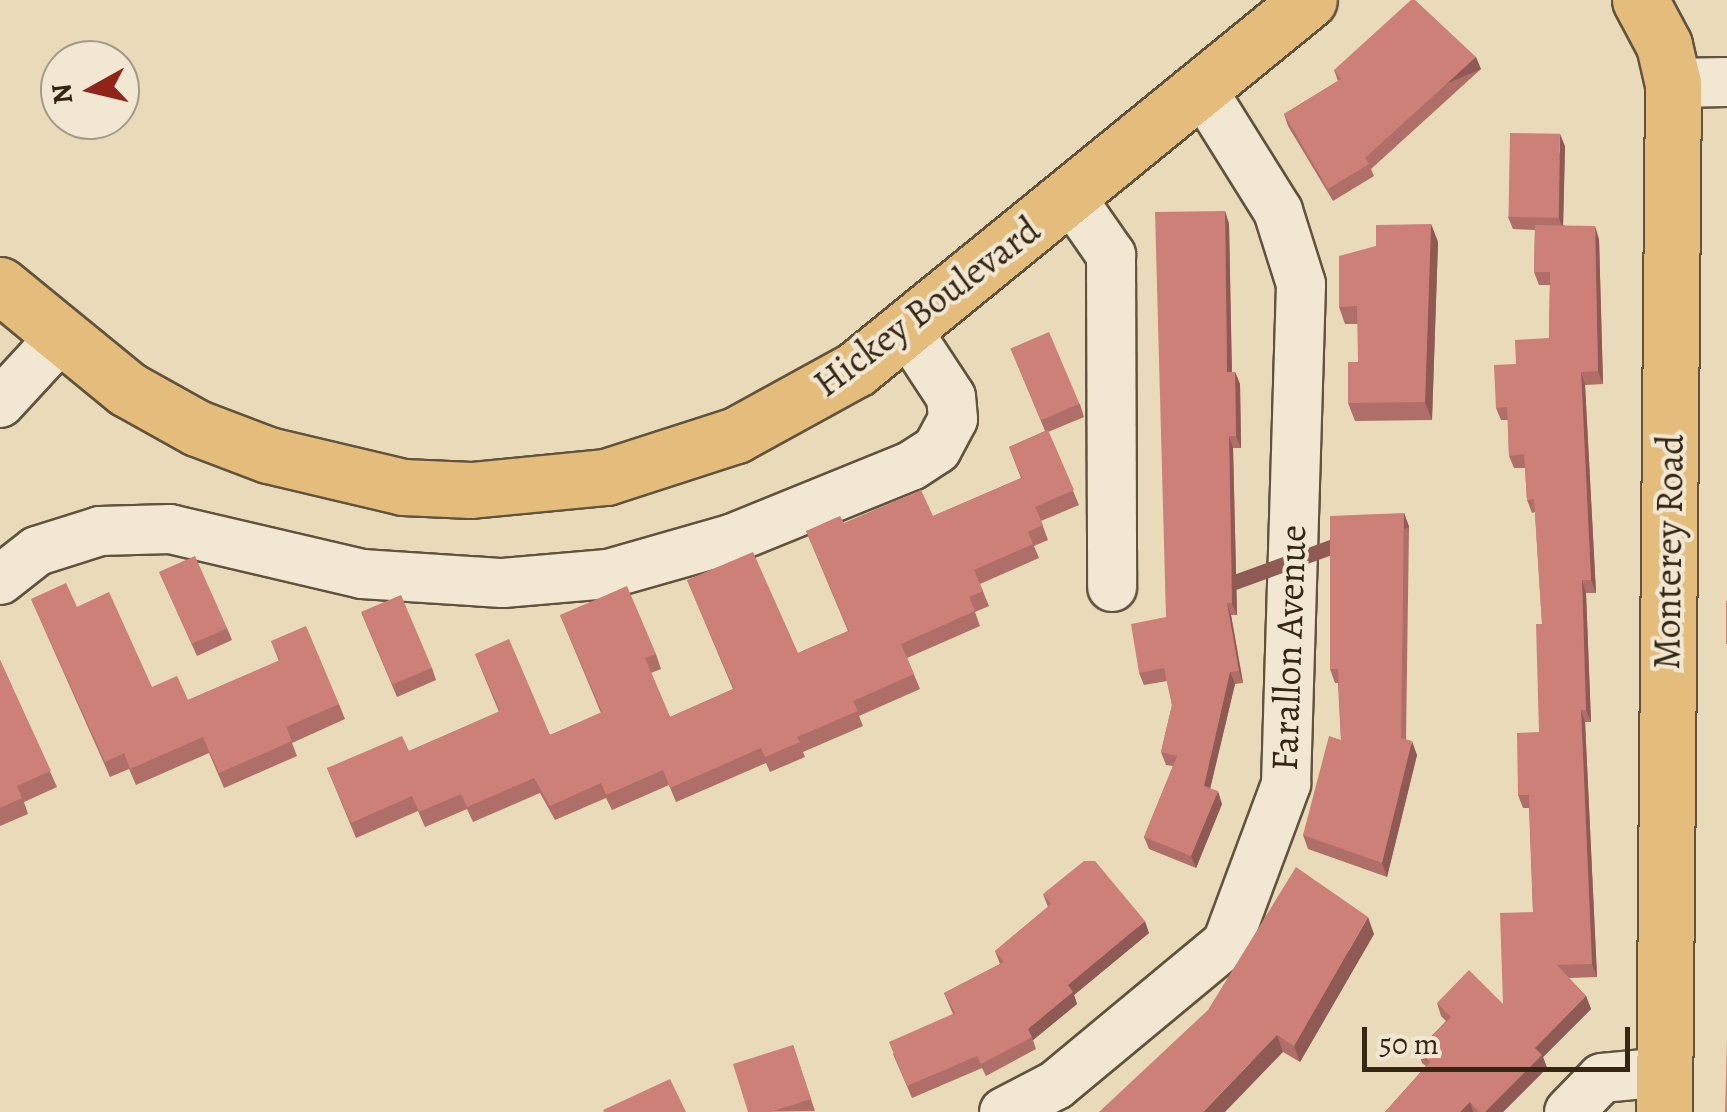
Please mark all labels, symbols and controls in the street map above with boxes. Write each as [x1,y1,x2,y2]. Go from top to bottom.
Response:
north arrow [40,40,140,140]
text: N [42,81,83,107]
street label: Hickey Boulevard [805,207,1049,407]
street label: Monterey Road [1644,434,1694,670]
street label: Farallon Avenue [1262,524,1316,772]
scale bar [1367,1007,1634,1069]
text: 50 m [1379,1024,1439,1064]

